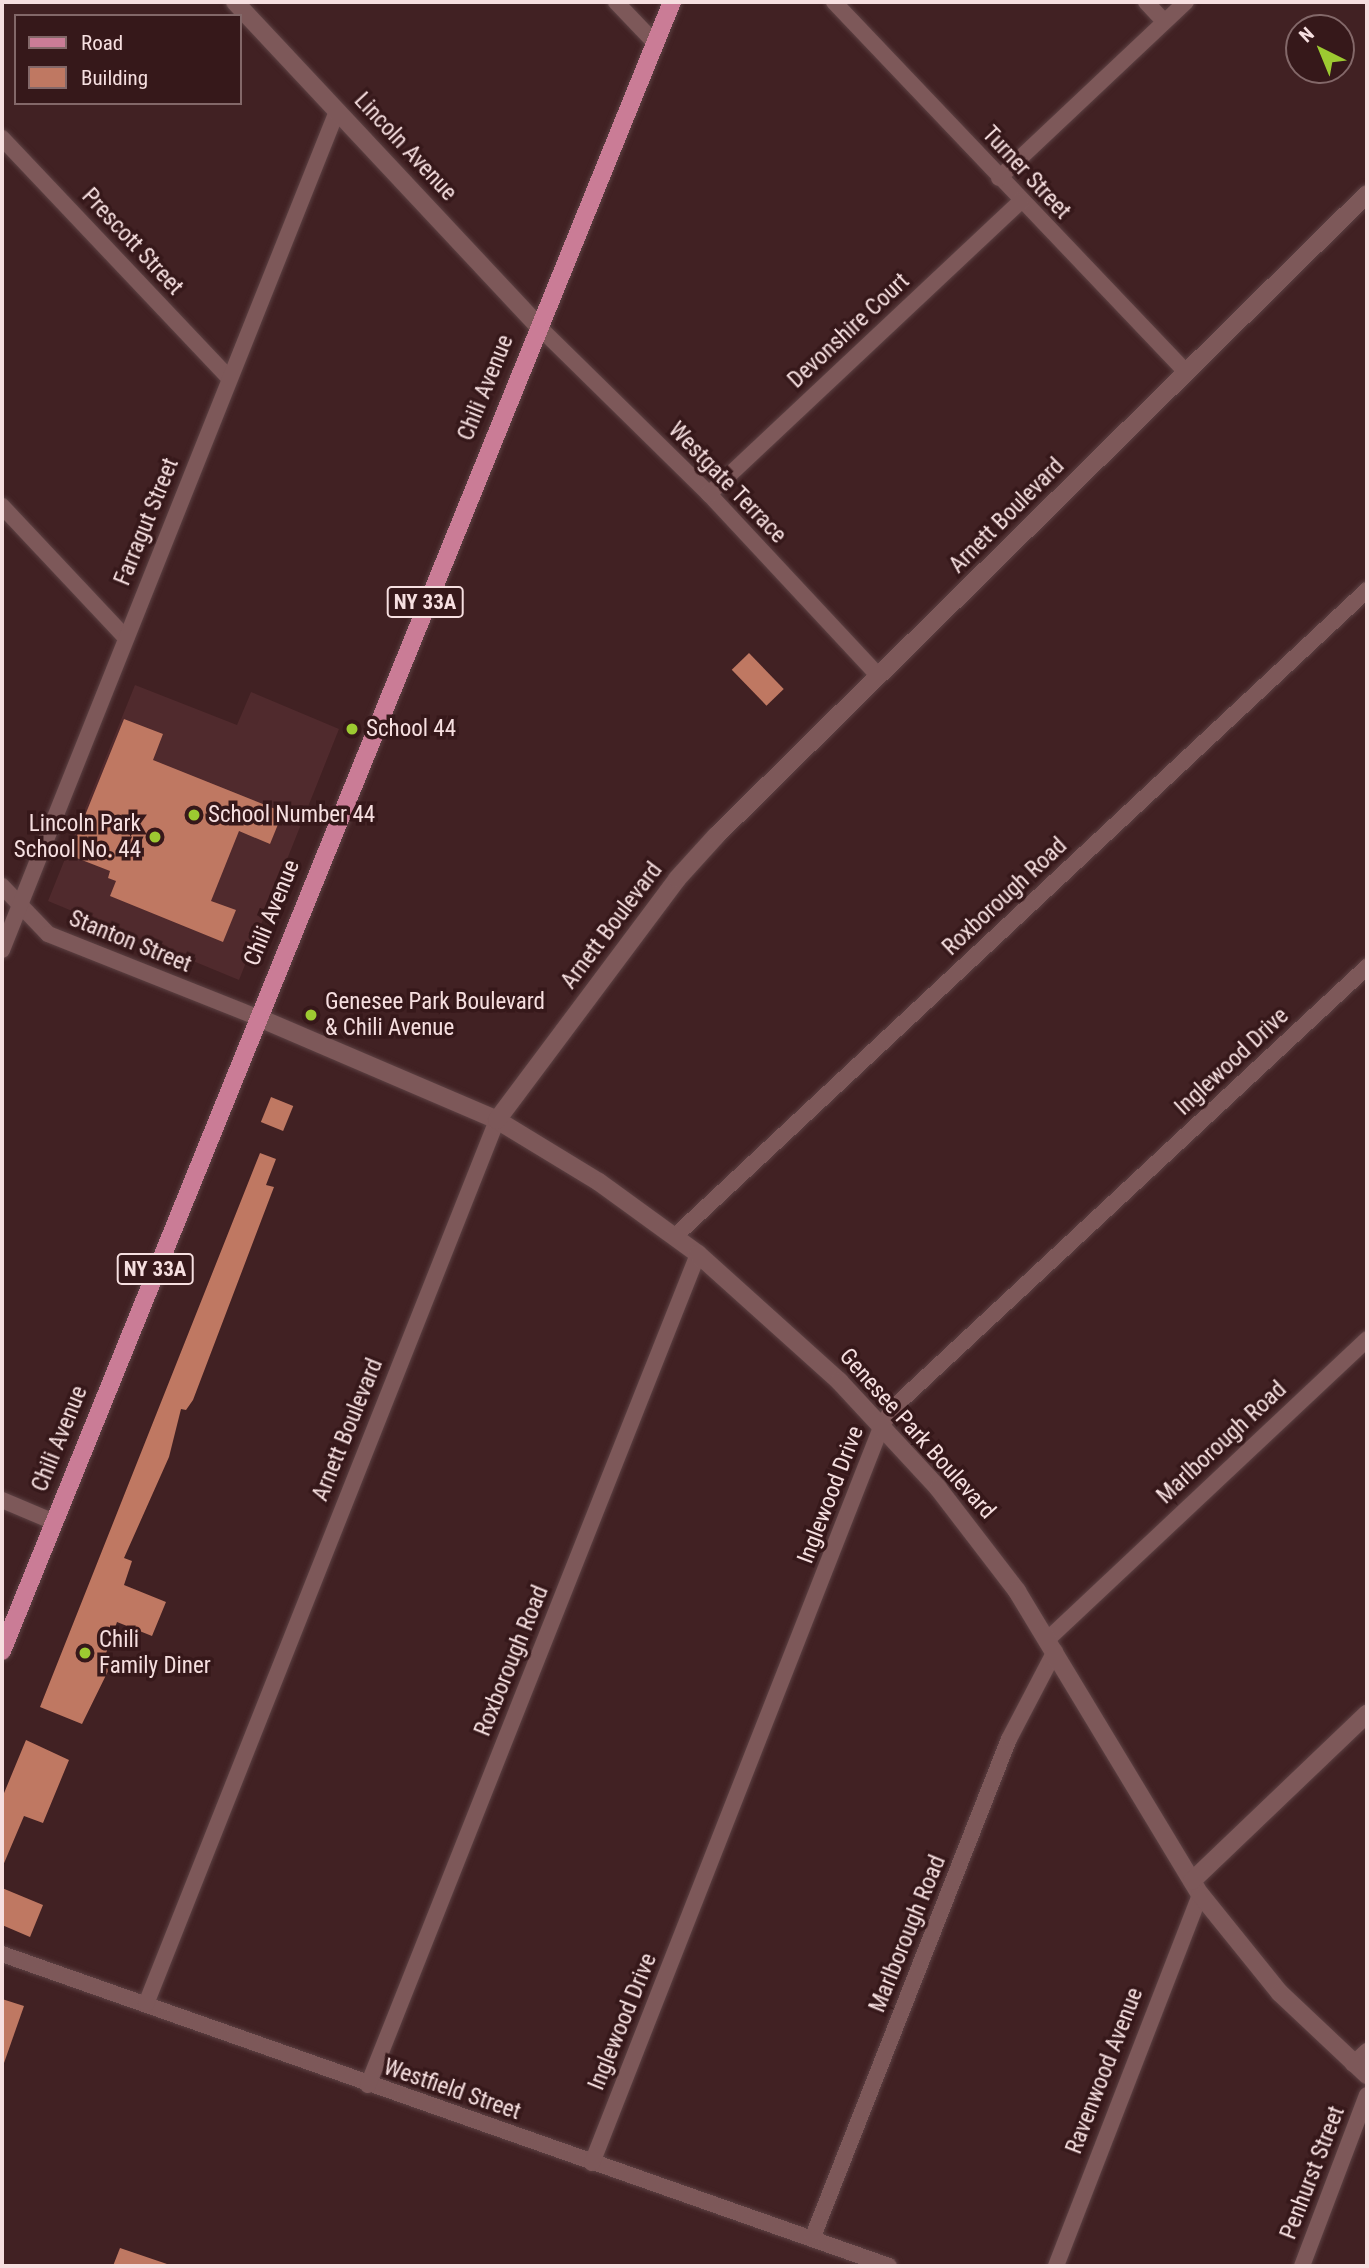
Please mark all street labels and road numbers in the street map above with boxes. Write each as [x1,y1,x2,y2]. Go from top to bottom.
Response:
street label: Lincoln Avenue [348,87,462,207]
street label: Turner Street [976,121,1076,225]
street label: Prescott Street [76,183,188,301]
street label: Devonshire Court [783,268,915,394]
street label: Chili Avenue [452,331,520,445]
street label: Westgate Terrace [662,417,792,549]
street label: Arnett Boulevard [944,453,1070,579]
street label: Farragut Street [109,454,185,590]
road number: NY 33A [386,584,464,620]
street label: Roxborough Road [937,832,1073,962]
street label: Chili Avenue [238,856,306,970]
street label: Arnett Boulevard [556,857,668,995]
street label: Stanton Street [65,905,195,979]
street label: Inglewood Drive [1170,1002,1294,1122]
road number: NY 33A [116,1252,194,1286]
street label: Genesee Park Boulevard [833,1343,1001,1525]
street label: Arnett Boulevard [307,1355,389,1505]
street label: Marlborough Road [1152,1376,1292,1510]
street label: Chili Avenue [26,1382,94,1496]
street label: Inglewood Drive [792,1422,870,1568]
street label: Roxborough Road [469,1582,555,1740]
street label: Marlborough Road [864,1851,952,2017]
street label: Inglewood Drive [583,1950,663,2094]
street label: Ravenwood Avenue [1061,1984,1149,2158]
street label: Westfield Street [380,2054,524,2126]
street label: Penhurst Street [1275,2103,1351,2243]

